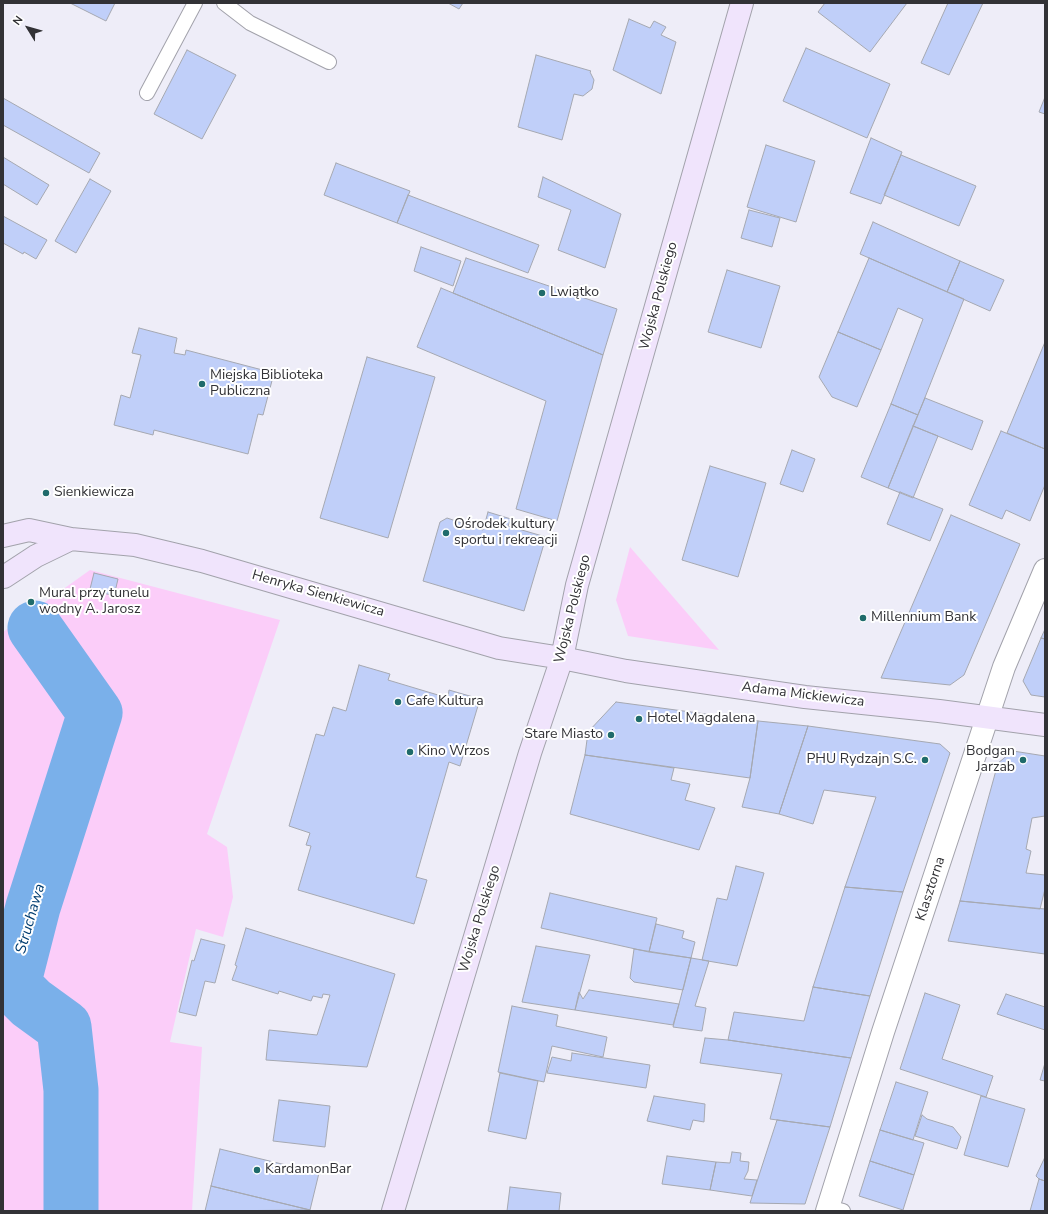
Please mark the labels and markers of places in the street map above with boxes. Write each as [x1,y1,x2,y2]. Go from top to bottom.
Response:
place label: Lwiątko [550,285,599,301]
marker: Lwiątko [537,288,547,298]
place label: Miejska Biblioteka Publiczna [210,368,323,400]
marker: Miejska Biblioteka Publiczna [197,379,207,389]
place label: Sienkiewicza [54,485,134,501]
marker: Sienkiewicza [41,488,51,498]
place label: Ośrodek kultury sportu i rekreacji [454,517,557,550]
marker: Ośrodek kultury sportu i rekreacji [441,528,451,538]
place label: Mural przy tunelu wodny A. Jarosz [39,586,149,618]
marker: Mural przy tunelu wodny A. Jarosz [26,597,36,607]
place label: Millennium Bank [871,610,976,626]
marker: Millennium Bank [858,613,868,623]
place label: Cafe Kultura [406,694,484,710]
marker: Cafe Kultura [393,697,403,707]
place label: Hotel Magdalena [647,711,755,727]
marker: Hotel Magdalena [634,714,644,724]
place label: Stare Miasto [524,727,603,743]
marker: Stare Miasto [606,730,616,740]
place label: Kino Wrzos [418,744,490,760]
place label: Bodgan Jarzab [966,744,1015,776]
marker: Kino Wrzos [405,747,415,757]
place label: PHU Rydzajn S.C. [806,752,917,768]
marker: PHU Rydzajn S.C. [920,755,930,765]
marker: Bodgan Jarzab [1018,755,1028,765]
place label: KardamonBar [265,1162,351,1178]
marker: KardamonBar [252,1165,262,1175]

